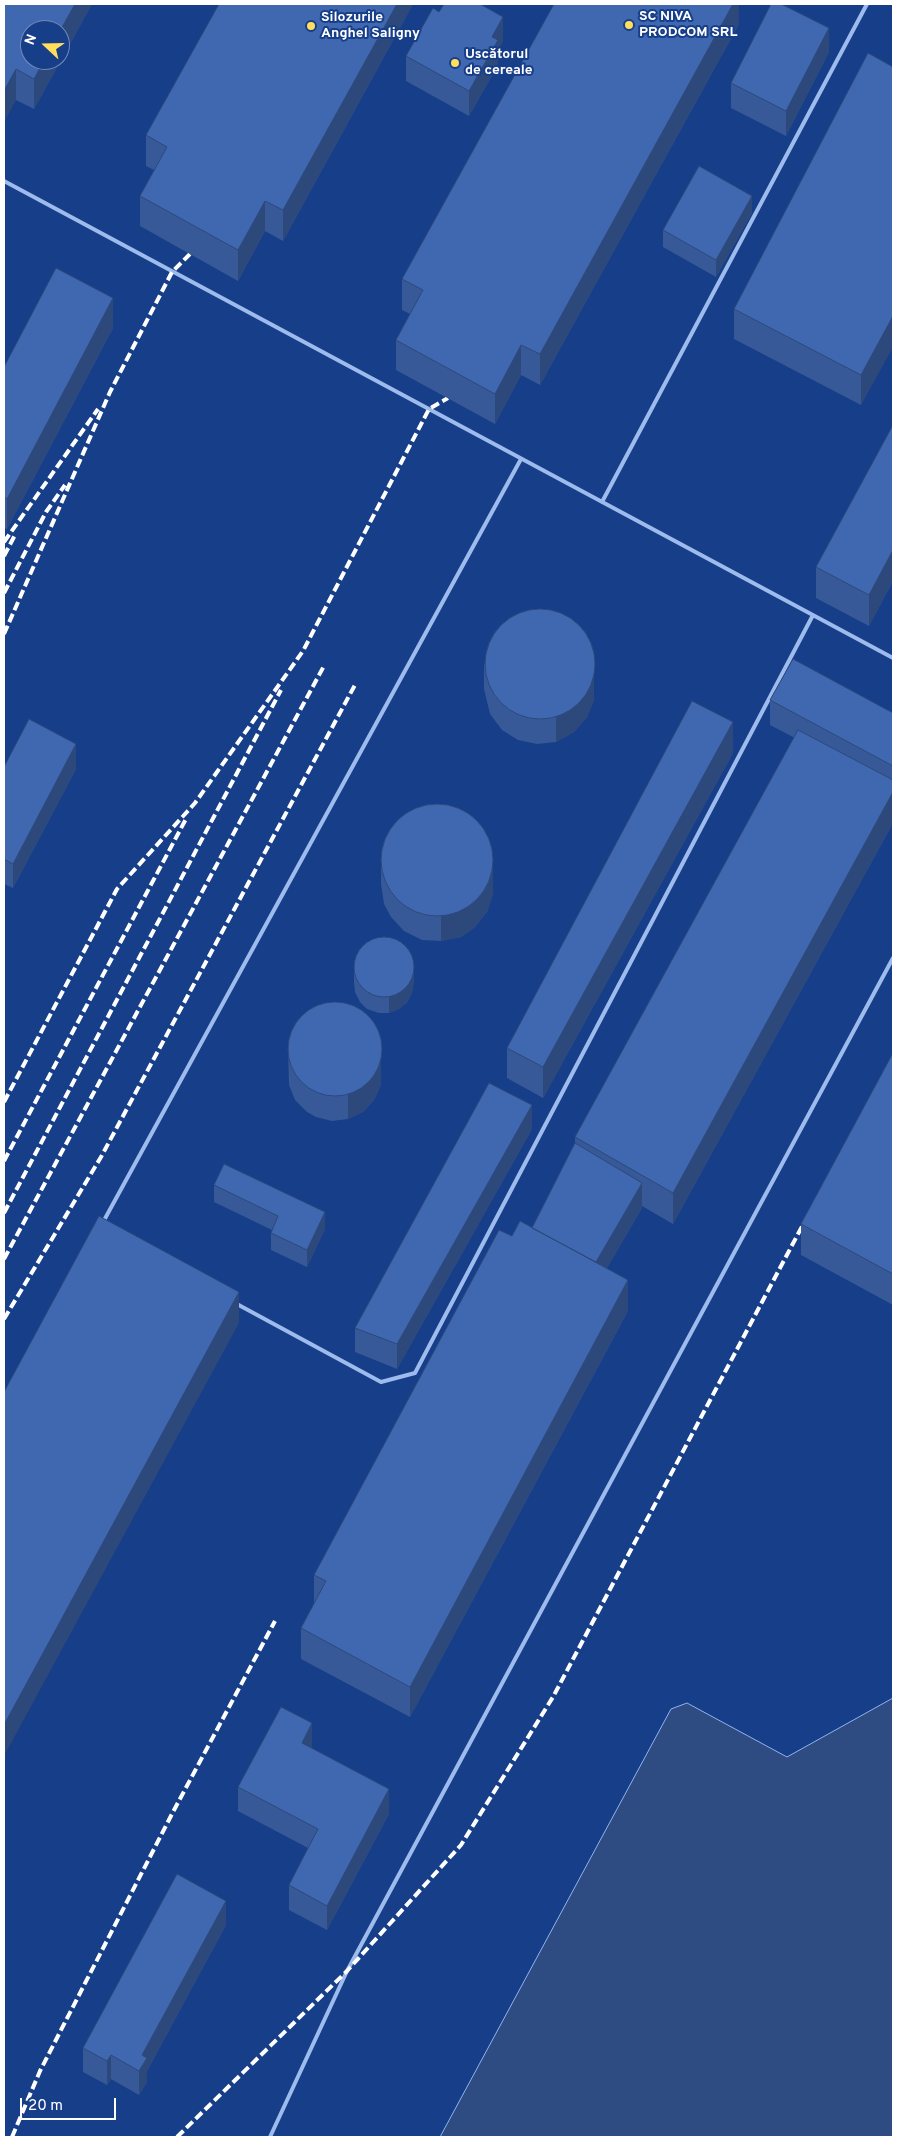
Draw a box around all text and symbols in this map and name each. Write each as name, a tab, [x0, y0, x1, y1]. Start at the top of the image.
place label: SC NIVA PRODCOM SRL	[639, 9, 737, 41]
place label: Silozurile Anghel Saligny	[321, 10, 420, 42]
marker: SC NIVA PRODCOM SRL	[623, 19, 635, 31]
north arrow	[20, 20, 70, 70]
marker: Silozurile Anghel Saligny	[305, 20, 317, 32]
text: N	[22, 32, 41, 48]
place label: Uscătorul de cereale	[465, 47, 533, 80]
marker: Uscătorul de cereale	[449, 57, 461, 69]
scale bar	[22, 2088, 119, 2120]
text: 20 m	[28, 2097, 63, 2116]

